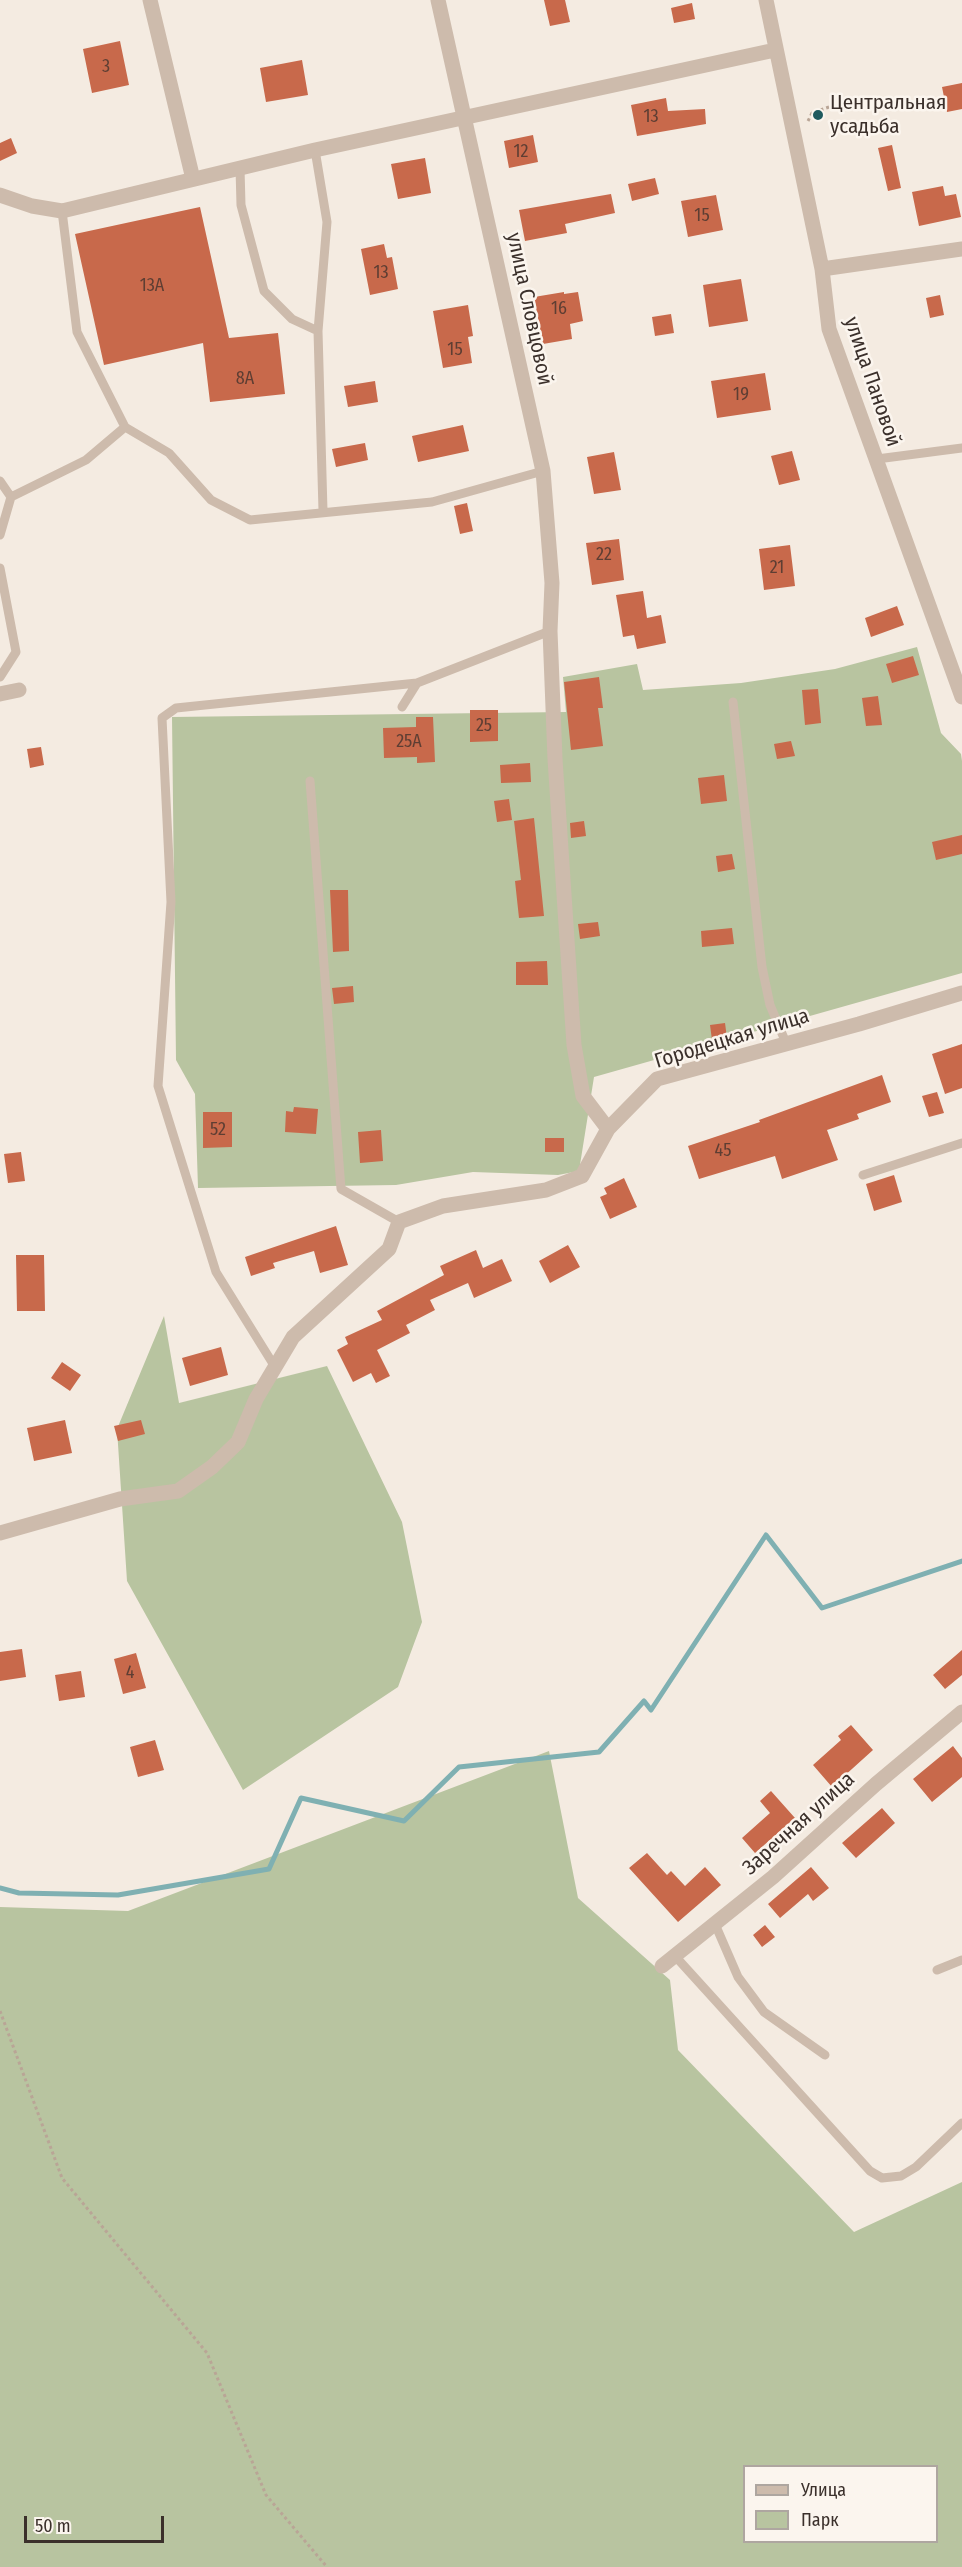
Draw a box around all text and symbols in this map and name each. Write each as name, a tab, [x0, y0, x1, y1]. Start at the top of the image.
house number: 3	[102, 56, 110, 78]
place label: Центральная усадьба	[830, 90, 946, 140]
house number: 13	[643, 106, 659, 128]
marker: Центральная усадьба	[811, 108, 825, 122]
house number: 12	[514, 141, 528, 163]
house number: 15	[694, 205, 710, 227]
street label: улица Словцовой	[501, 230, 557, 388]
house number: 13	[373, 262, 389, 284]
house number: 13А	[140, 275, 164, 297]
house number: 16	[551, 298, 567, 320]
street label: улица Пановой	[838, 314, 906, 450]
house number: 15	[447, 339, 463, 361]
house number: 8А	[236, 368, 254, 390]
house number: 19	[733, 384, 749, 406]
house number: 22	[596, 544, 612, 566]
house number: 21	[770, 557, 784, 579]
house number: 25	[476, 715, 492, 737]
house number: 25А	[396, 731, 422, 753]
street label: Городецкая улица	[652, 1003, 812, 1075]
house number: 52	[210, 1119, 226, 1141]
house number: 45	[715, 1140, 731, 1162]
house number: 4	[126, 1662, 134, 1684]
street label: Заречная улица	[738, 1767, 860, 1881]
legend	[743, 2465, 938, 2543]
text: Улица	[801, 2479, 846, 2501]
scale bar	[27, 2504, 166, 2542]
text: Парк	[801, 2509, 839, 2531]
text: 50 m	[35, 2515, 71, 2537]

